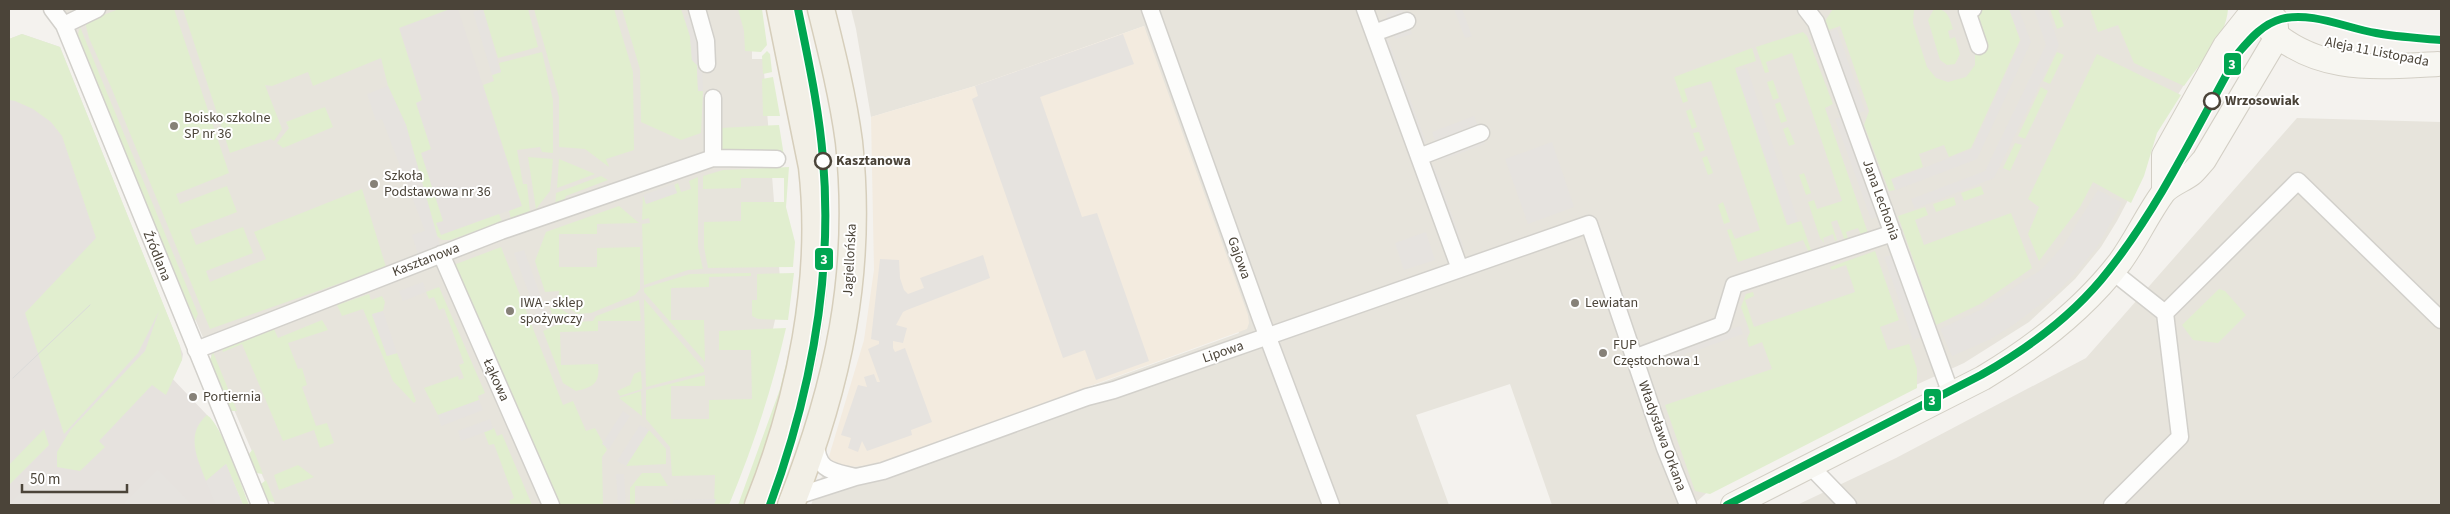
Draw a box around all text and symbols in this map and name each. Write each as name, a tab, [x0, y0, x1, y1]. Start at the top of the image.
street label: Aleja 11 Listopada	[2323, 32, 2431, 72]
line badge: 3	[2223, 52, 2242, 76]
text: 3	[2228, 55, 2236, 75]
place label: Wrzosowiak	[2225, 91, 2300, 111]
marker: Wrzosowiak	[2203, 92, 2221, 110]
place label: Boisko szkolne SP nr 36	[184, 108, 271, 144]
marker: Boisko szkolne SP nr 36	[168, 120, 180, 132]
place label: Kasztanowa	[836, 151, 911, 171]
marker: Kasztanowa	[814, 152, 832, 170]
street label: Jana Lechonia	[1857, 157, 1905, 243]
place label: Szkoła Podstawowa nr 36	[384, 166, 491, 202]
marker: Szkoła Podstawowa nr 36	[368, 178, 380, 190]
street label: Jagiellońska	[838, 223, 862, 297]
street label: Źródlana	[138, 228, 176, 284]
street label: Gajowa	[1222, 234, 1256, 282]
street label: Kasztanowa	[389, 238, 463, 282]
line badge: 3	[814, 247, 834, 271]
text: 3	[820, 250, 828, 270]
place label: IWA - sklep spożywczy	[520, 293, 584, 329]
place label: Lewiatan	[1585, 293, 1638, 313]
marker: Lewiatan	[1569, 297, 1581, 309]
marker: IWA - sklep spożywczy	[504, 305, 516, 317]
place label: FUP Częstochowa 1	[1613, 335, 1700, 371]
street label: Lipowa	[1200, 336, 1246, 368]
marker: FUP Częstochowa 1	[1597, 347, 1609, 359]
street label: Łąkowa	[477, 354, 514, 405]
street label: Władysława Orkana	[1633, 378, 1691, 494]
place label: Portiernia	[203, 387, 261, 407]
line badge: 3	[1923, 388, 1942, 412]
marker: Portiernia	[187, 391, 199, 403]
text: 3	[1928, 391, 1936, 411]
scale bar	[22, 462, 128, 494]
text: 50 m	[30, 469, 60, 490]

